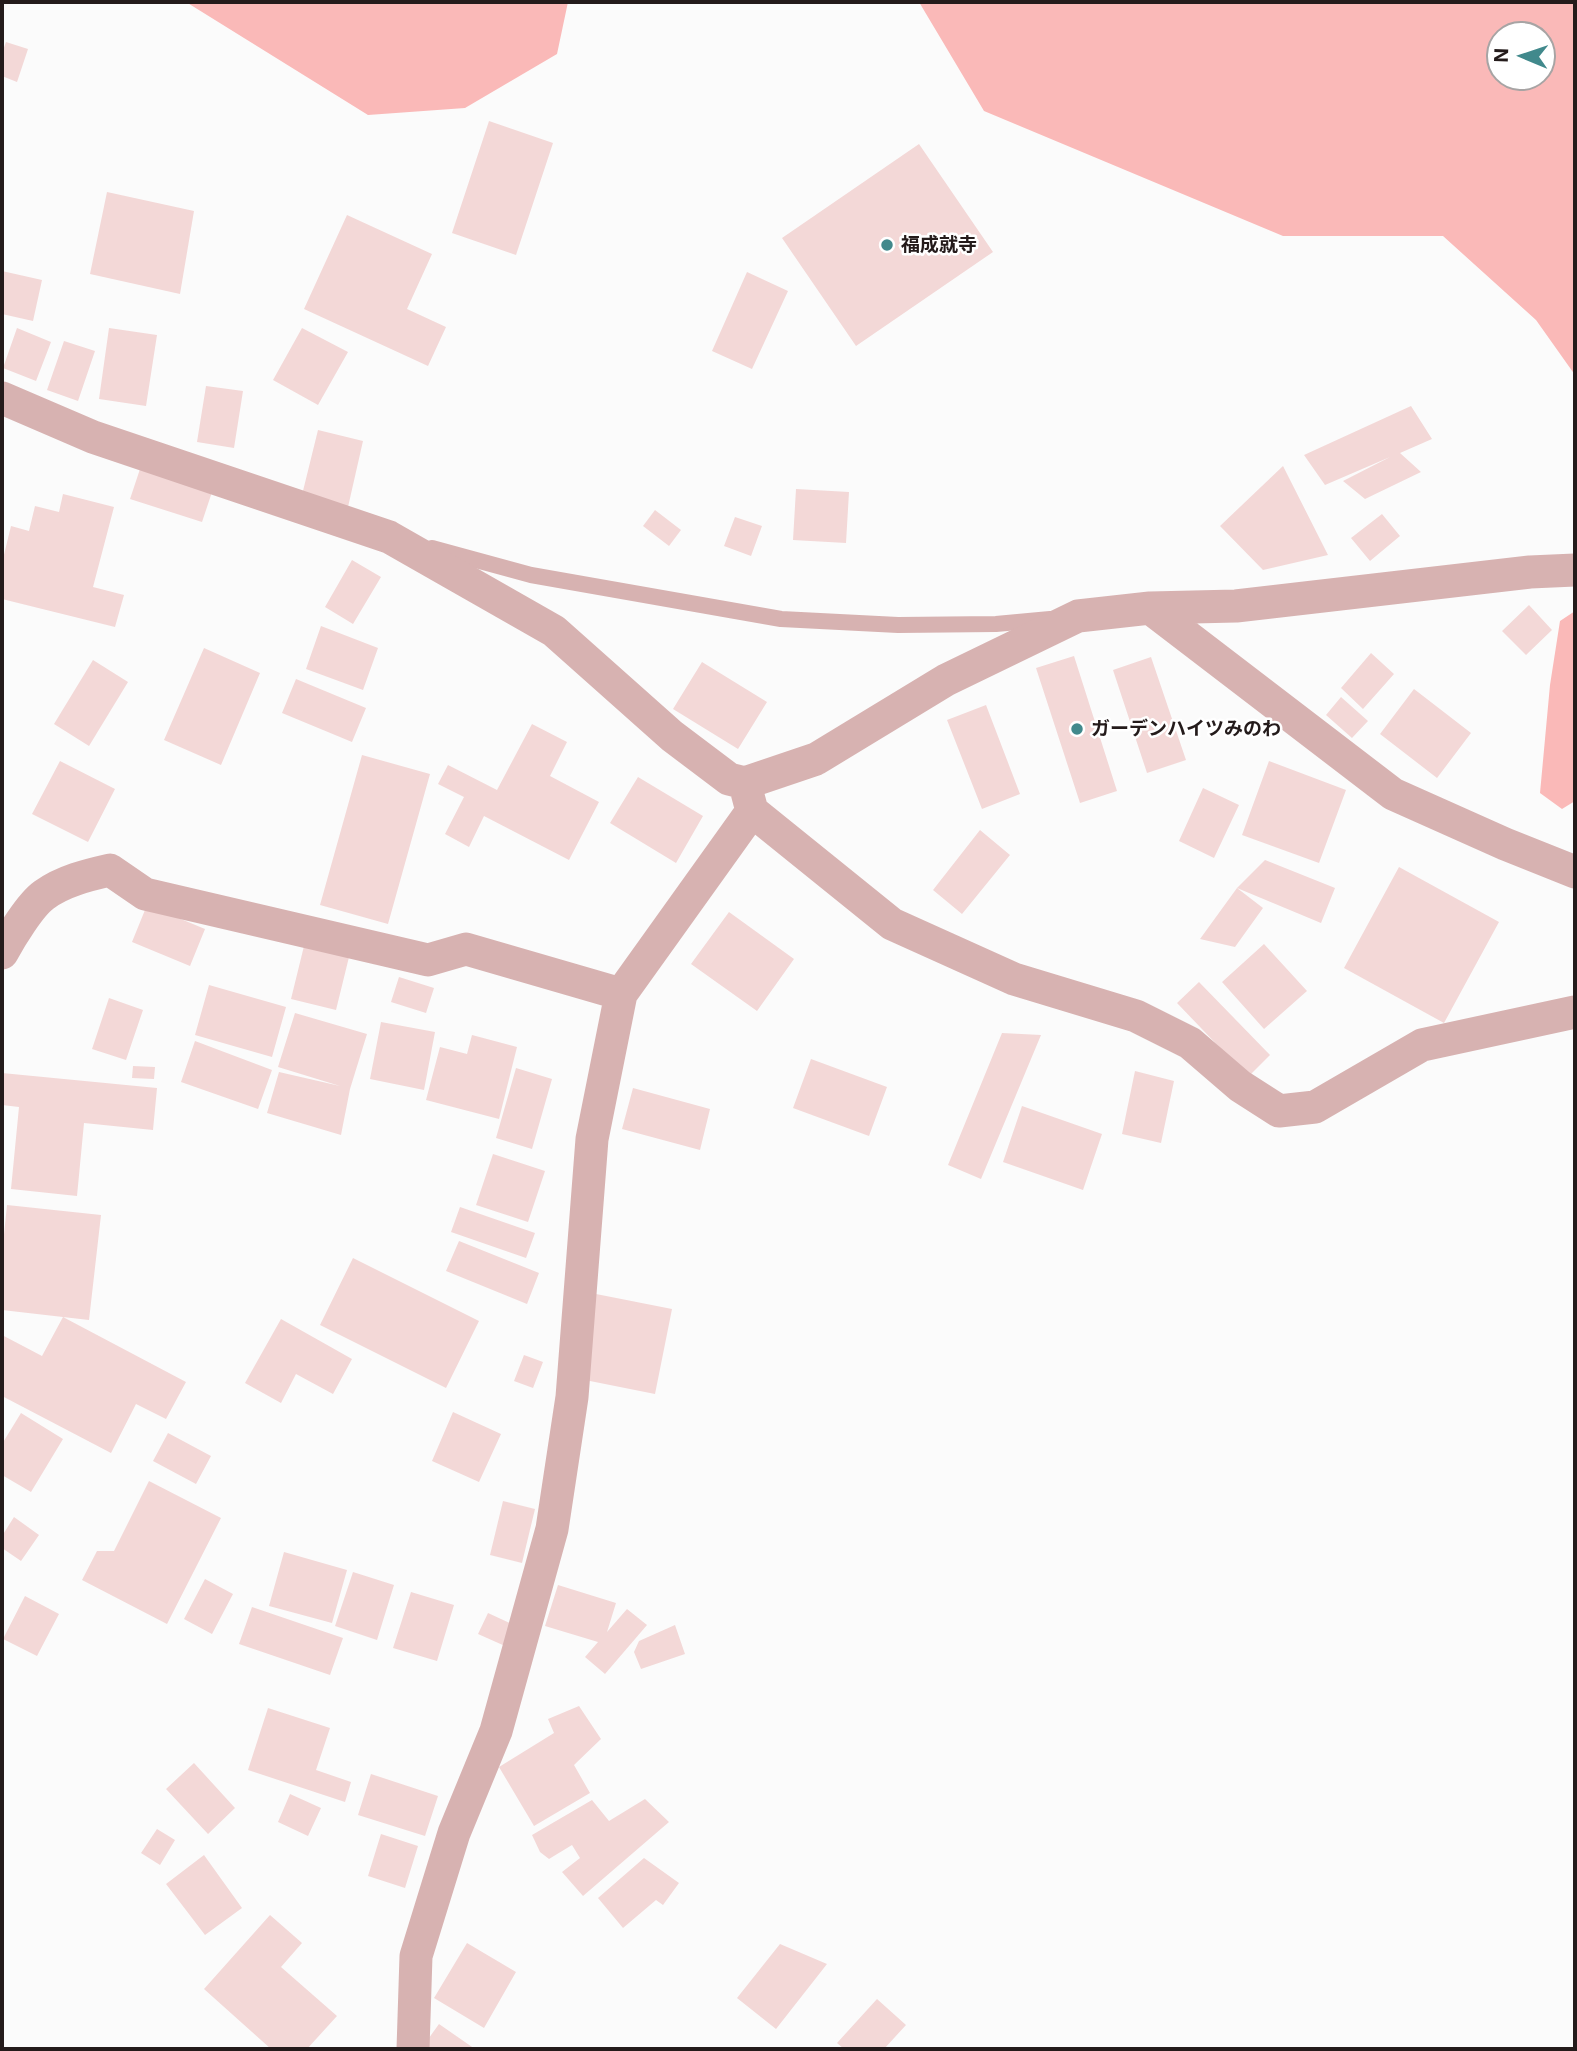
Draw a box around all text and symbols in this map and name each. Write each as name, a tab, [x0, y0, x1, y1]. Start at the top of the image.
north arrow	[1486, 21, 1556, 91]
text: N	[1490, 48, 1513, 63]
place label: 福成就寺	[901, 234, 977, 256]
marker: 福成就寺	[879, 237, 895, 253]
place label: ガーデンハイツみのわ	[1091, 718, 1281, 740]
marker: ガーデンハイツみのわ	[1069, 721, 1085, 737]

